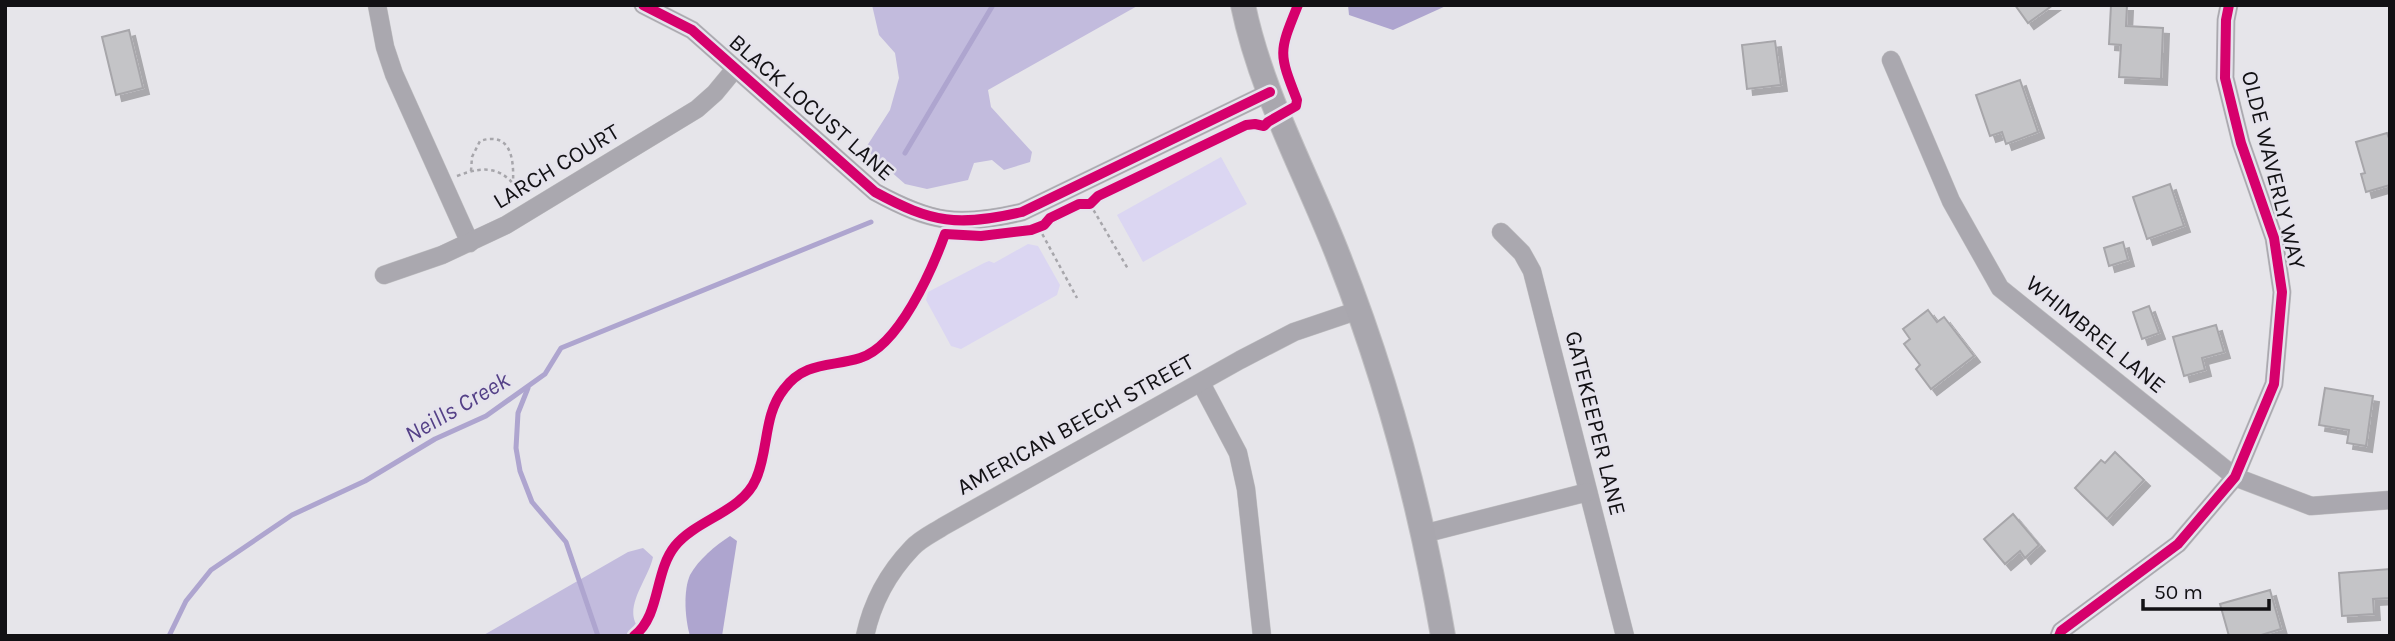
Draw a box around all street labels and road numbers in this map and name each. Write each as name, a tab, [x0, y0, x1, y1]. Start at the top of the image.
street label: BLACK LOCUST LANE	[724, 28, 900, 186]
street label: OLDE WAVERLY WAY	[2236, 68, 2311, 273]
street label: LARCH COURT	[488, 118, 625, 215]
street label: WHIMBREL LANE	[2020, 270, 2171, 399]
street label: GATEKEEPER LANE	[1560, 328, 1631, 518]
street label: AMERICAN BEECH STREET	[952, 348, 1199, 501]

